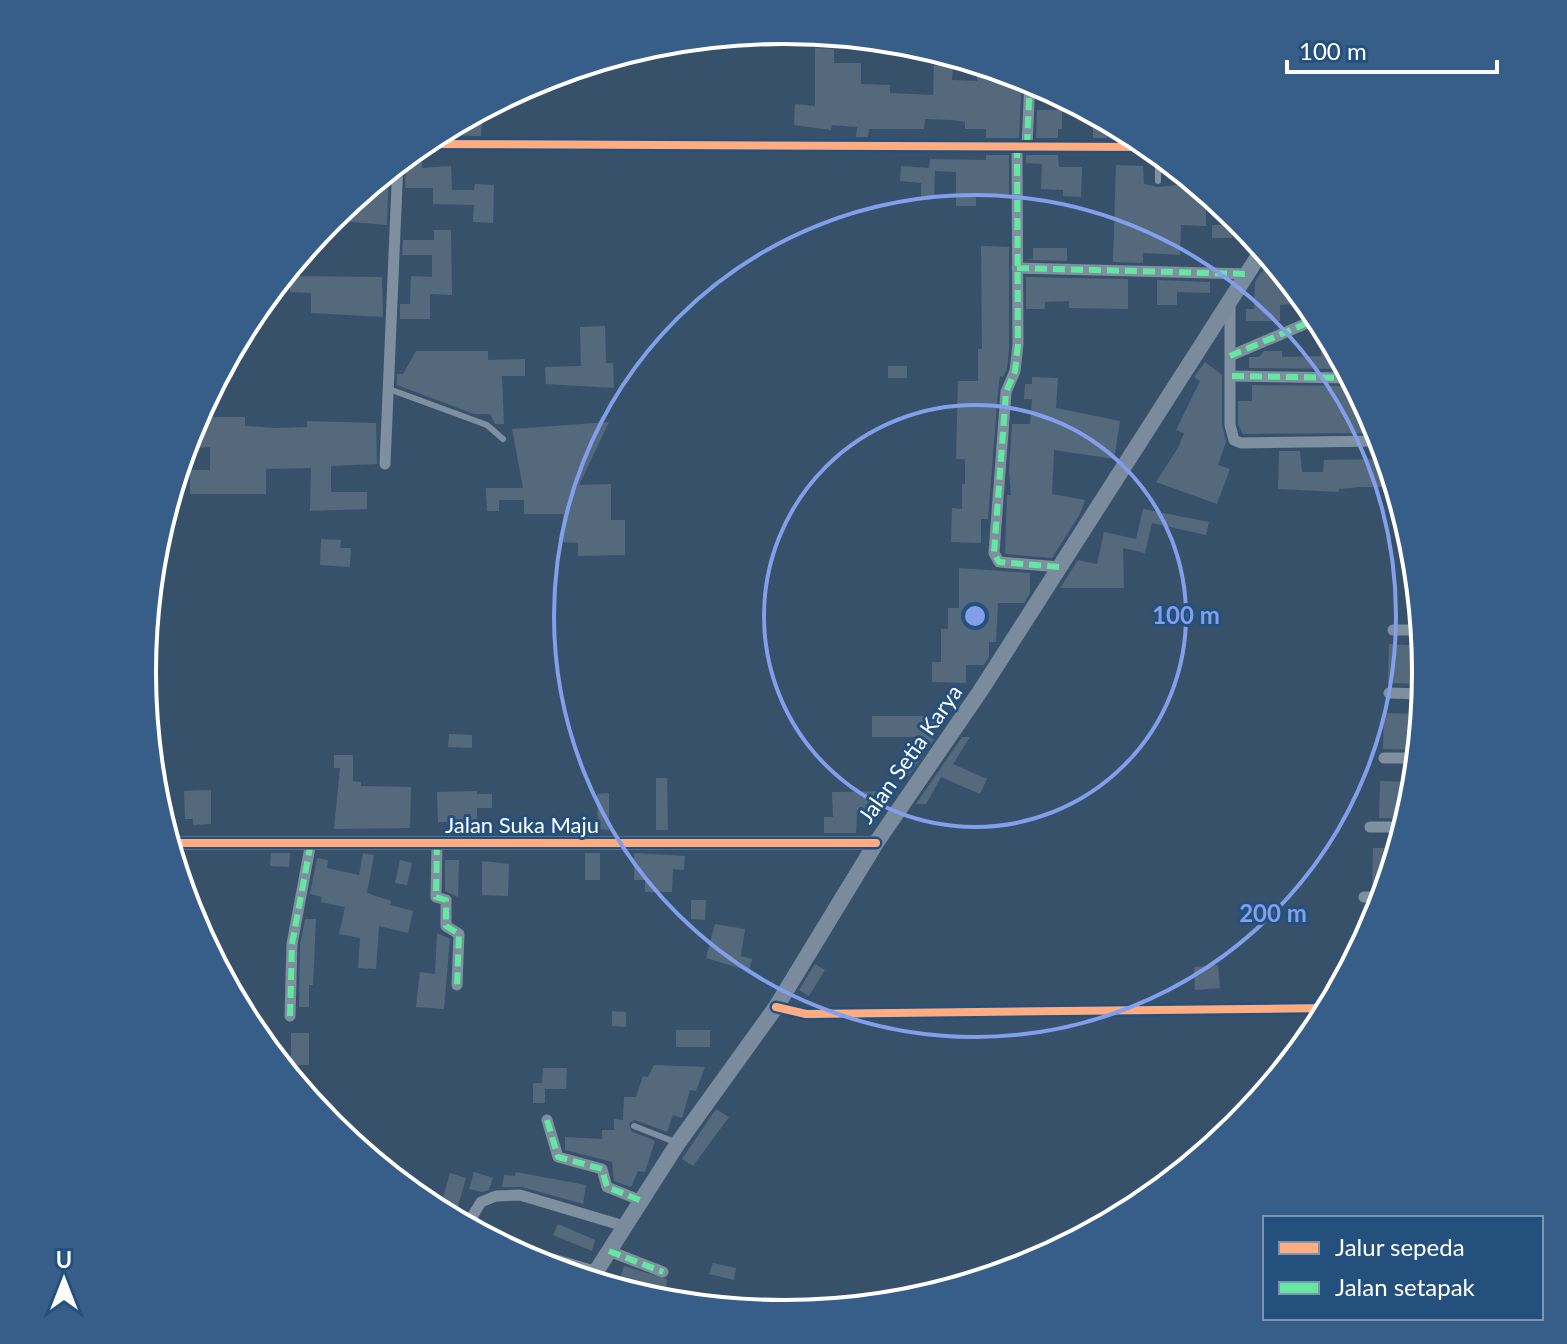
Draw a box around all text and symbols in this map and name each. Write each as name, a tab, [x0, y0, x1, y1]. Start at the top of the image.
scale bar	[1287, 24, 1497, 74]
text: 100 m	[1299, 36, 1367, 65]
text: 100 m	[1152, 600, 1220, 629]
centre of rings	[961, 602, 989, 630]
street label: Jalan Setia Karya	[852, 679, 967, 828]
street label: Jalan Suka Maju	[445, 811, 599, 838]
text: 200 m	[1239, 898, 1307, 927]
legend	[1263, 1216, 1543, 1320]
text: Jalur sepeda	[1335, 1232, 1465, 1261]
north arrow	[24, 1240, 104, 1320]
text: U	[56, 1246, 72, 1273]
text: Jalan setapak	[1335, 1272, 1476, 1301]

